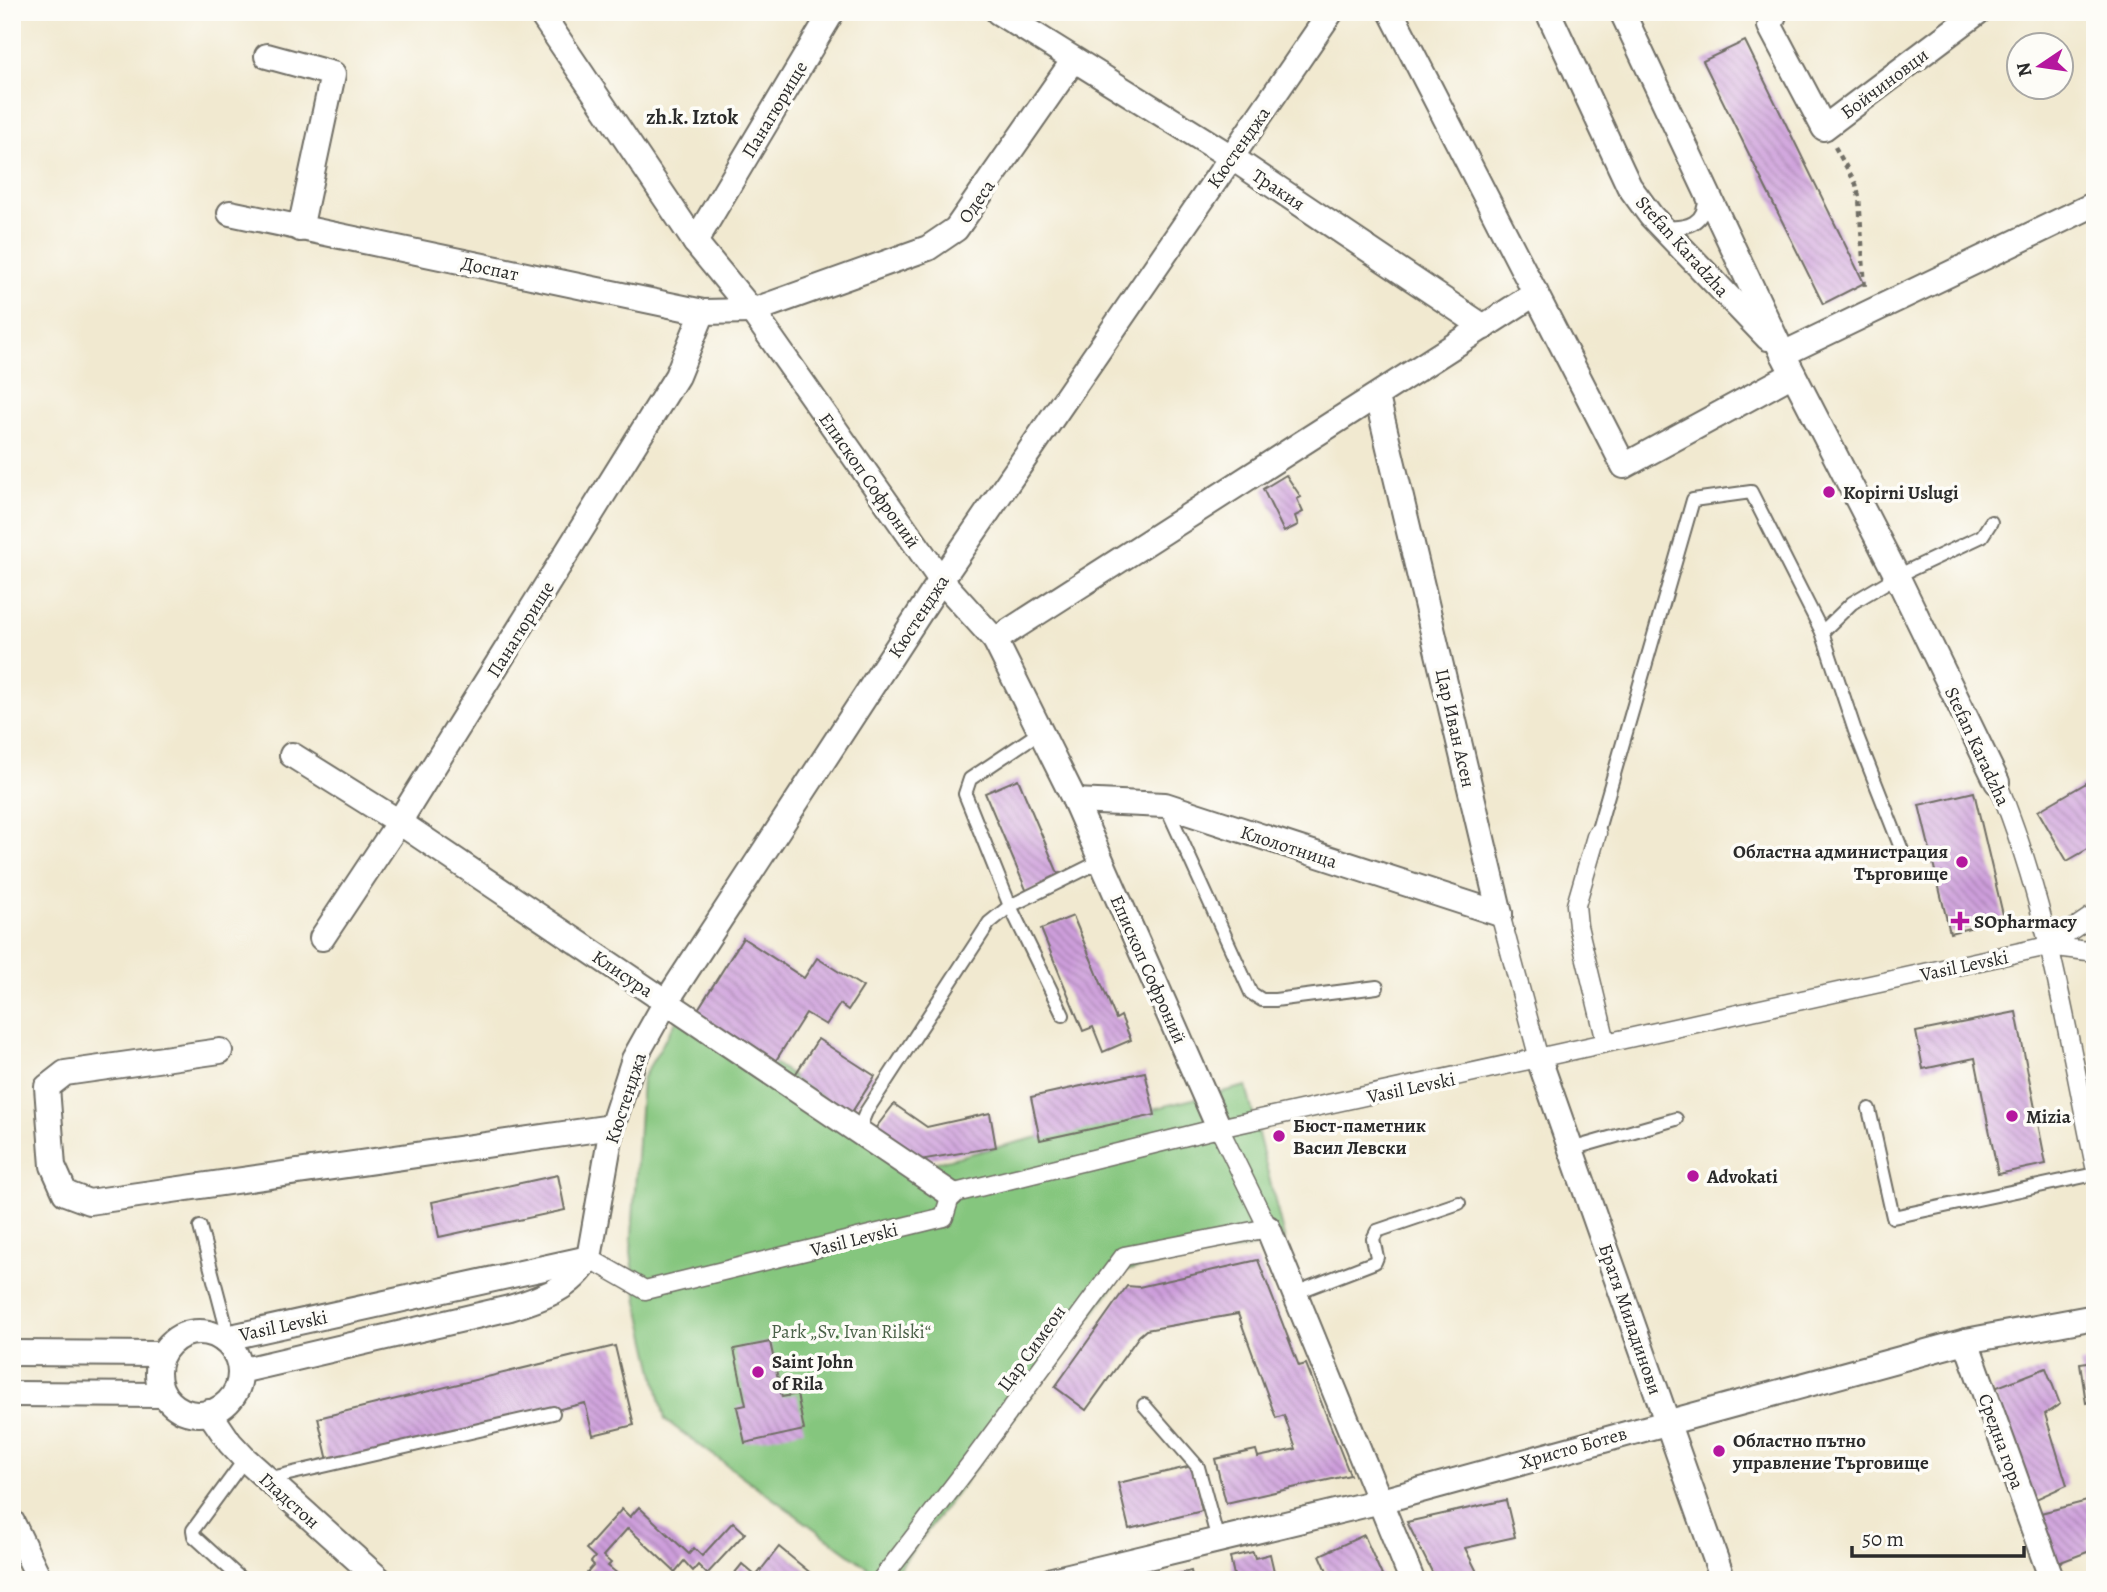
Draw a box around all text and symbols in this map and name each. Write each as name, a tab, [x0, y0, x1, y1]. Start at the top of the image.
north arrow	[2006, 32, 2076, 102]
street label: Бойчиновци	[1835, 42, 1934, 125]
street label: Панагюрище	[736, 56, 814, 163]
text: N	[2010, 60, 2039, 79]
street label: Кюстенджа	[1201, 101, 1277, 194]
district label: zh.k. Iztok	[646, 103, 738, 131]
street label: Тракия	[1247, 163, 1310, 217]
street label: Одеса	[952, 174, 1001, 229]
street label: Stefan Karadzha	[1630, 190, 1735, 303]
street label: Доспат	[459, 250, 521, 288]
street label: Епископ Софроний	[813, 408, 926, 554]
place label: Kopirni Uslugi	[1843, 480, 1959, 506]
marker: Kopirni Uslugi	[1821, 484, 1837, 500]
street label: Кюстенджа	[882, 570, 956, 663]
street label: Панагюрище	[481, 576, 561, 683]
street label: Цар Иван Асен	[1429, 666, 1481, 790]
street label: Stefan Karadzha	[1938, 683, 2016, 810]
street label: Клолотница	[1237, 819, 1341, 875]
place label: Областна администрация Търговище	[1733, 839, 1948, 887]
marker: Областна администрация Търговище	[1954, 854, 1970, 870]
street label: Епископ Софроний	[1104, 891, 1193, 1048]
place label: SOpharmacy	[1974, 909, 2078, 935]
marker: SOpharmacy	[1952, 913, 1968, 929]
street label: Клисура	[587, 944, 658, 1004]
street label: Vasil Levski	[1917, 944, 2011, 988]
street label: Кюстенджа	[599, 1049, 653, 1147]
street label: Vasil Levski	[1364, 1066, 1458, 1110]
place label: Mizia	[2026, 1104, 2072, 1130]
marker: Mizia	[2004, 1108, 2020, 1124]
place label: Бюст-паметник Васил Левски	[1293, 1113, 1426, 1161]
marker: Бюст-паметник Васил Левски	[1271, 1128, 1287, 1144]
place label: Advokati	[1706, 1164, 1778, 1190]
marker: Advokati	[1685, 1168, 1701, 1184]
street label: Vasil Levski	[807, 1217, 901, 1264]
street label: Братя Миладинови	[1592, 1240, 1668, 1398]
street label: Цар Симеон	[992, 1300, 1072, 1397]
street label: Vasil Levski	[236, 1304, 330, 1348]
park label: Park „Sv. Ivan Rilski“	[771, 1319, 931, 1345]
place label: Saint John of Rila	[772, 1349, 854, 1397]
marker: Saint John of Rila	[750, 1364, 766, 1380]
street label: Средна гора	[1972, 1390, 2030, 1493]
street label: Христо Ботев	[1517, 1420, 1630, 1476]
place label: Областно пътно управление Търговище	[1732, 1428, 1929, 1476]
marker: Областно пътно управление Търговище	[1711, 1443, 1727, 1459]
street label: Гладстон	[253, 1467, 325, 1535]
scale bar	[1852, 1515, 2023, 1559]
text: 50 m	[1862, 1525, 1904, 1553]

